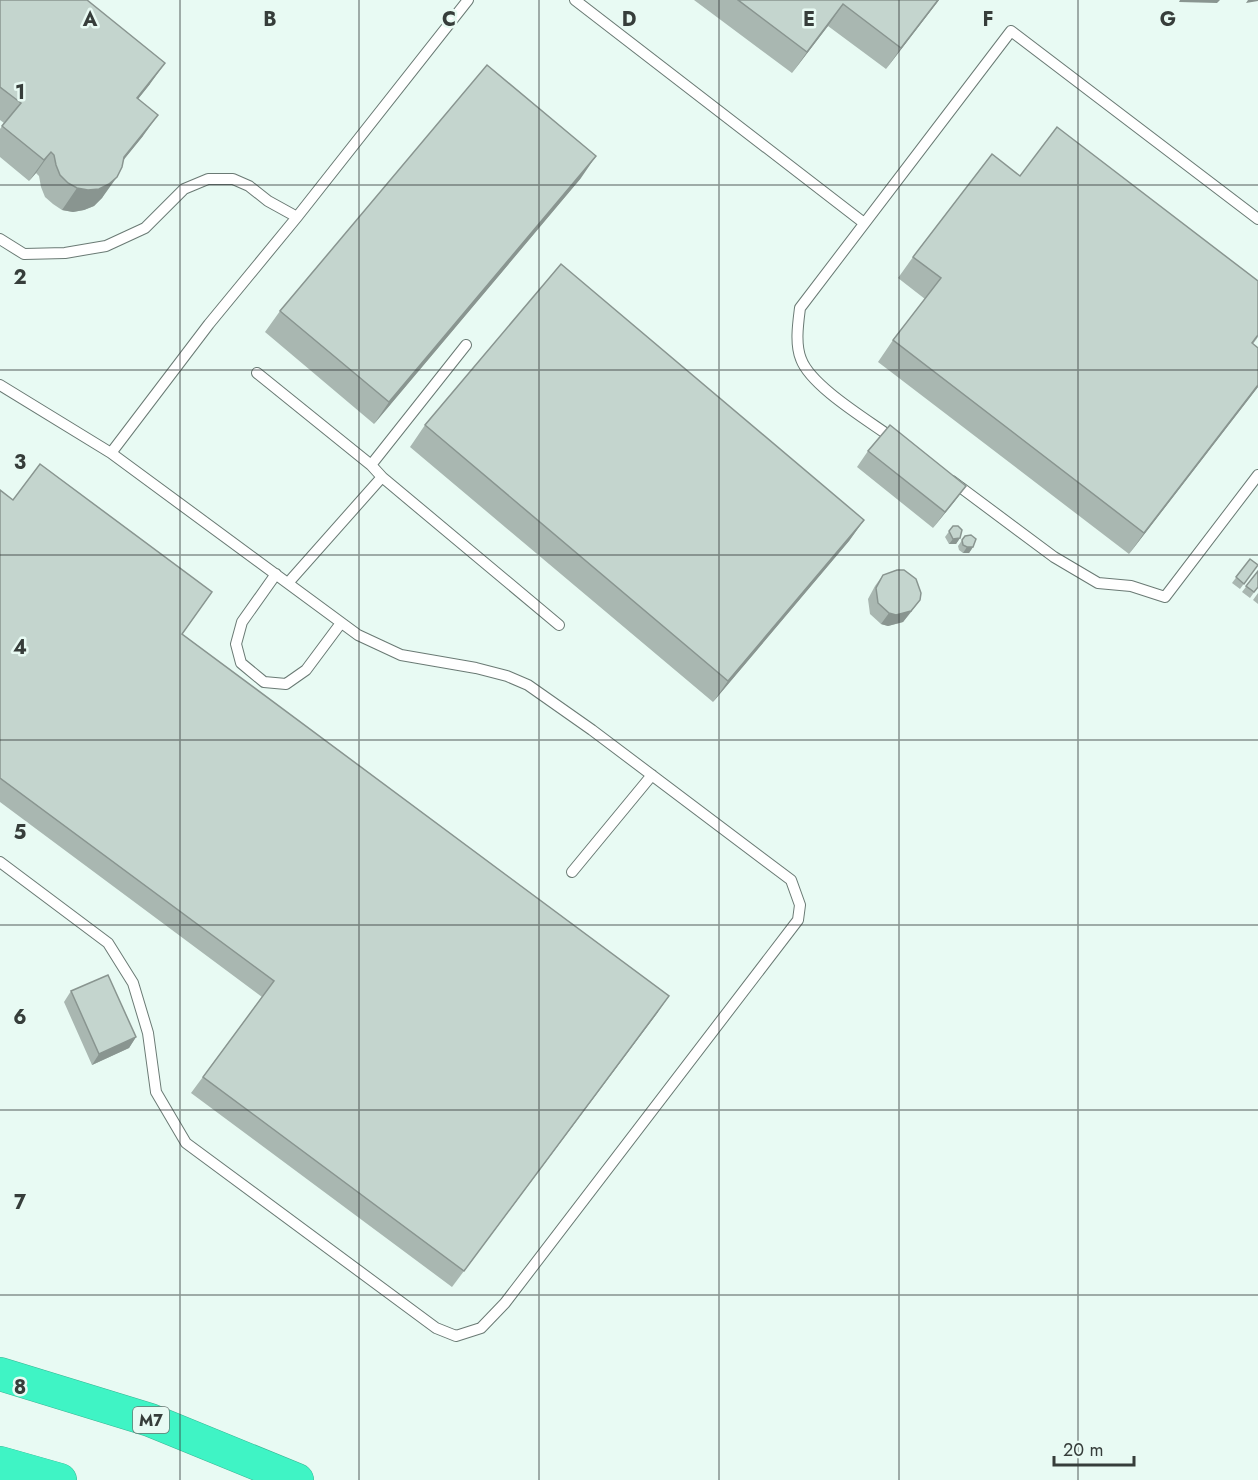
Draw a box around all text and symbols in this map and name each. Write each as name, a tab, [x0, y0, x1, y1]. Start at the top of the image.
text: A	[82, 5, 98, 34]
text: B	[263, 5, 277, 34]
text: C	[442, 5, 456, 34]
text: D	[622, 5, 636, 34]
text: E	[803, 5, 815, 34]
text: F	[982, 5, 994, 34]
text: G	[1160, 5, 1176, 34]
text: 1	[15, 78, 25, 107]
text: 2	[13, 263, 27, 292]
text: 3	[14, 448, 26, 477]
text: 4	[13, 633, 27, 662]
text: 5	[14, 818, 27, 847]
text: 6	[13, 1003, 27, 1032]
text: 7	[14, 1188, 27, 1217]
text: 8	[14, 1373, 26, 1402]
road number: M7	[133, 1407, 169, 1433]
scale bar	[1054, 1429, 1134, 1467]
text: 20 m	[1063, 1437, 1103, 1463]

